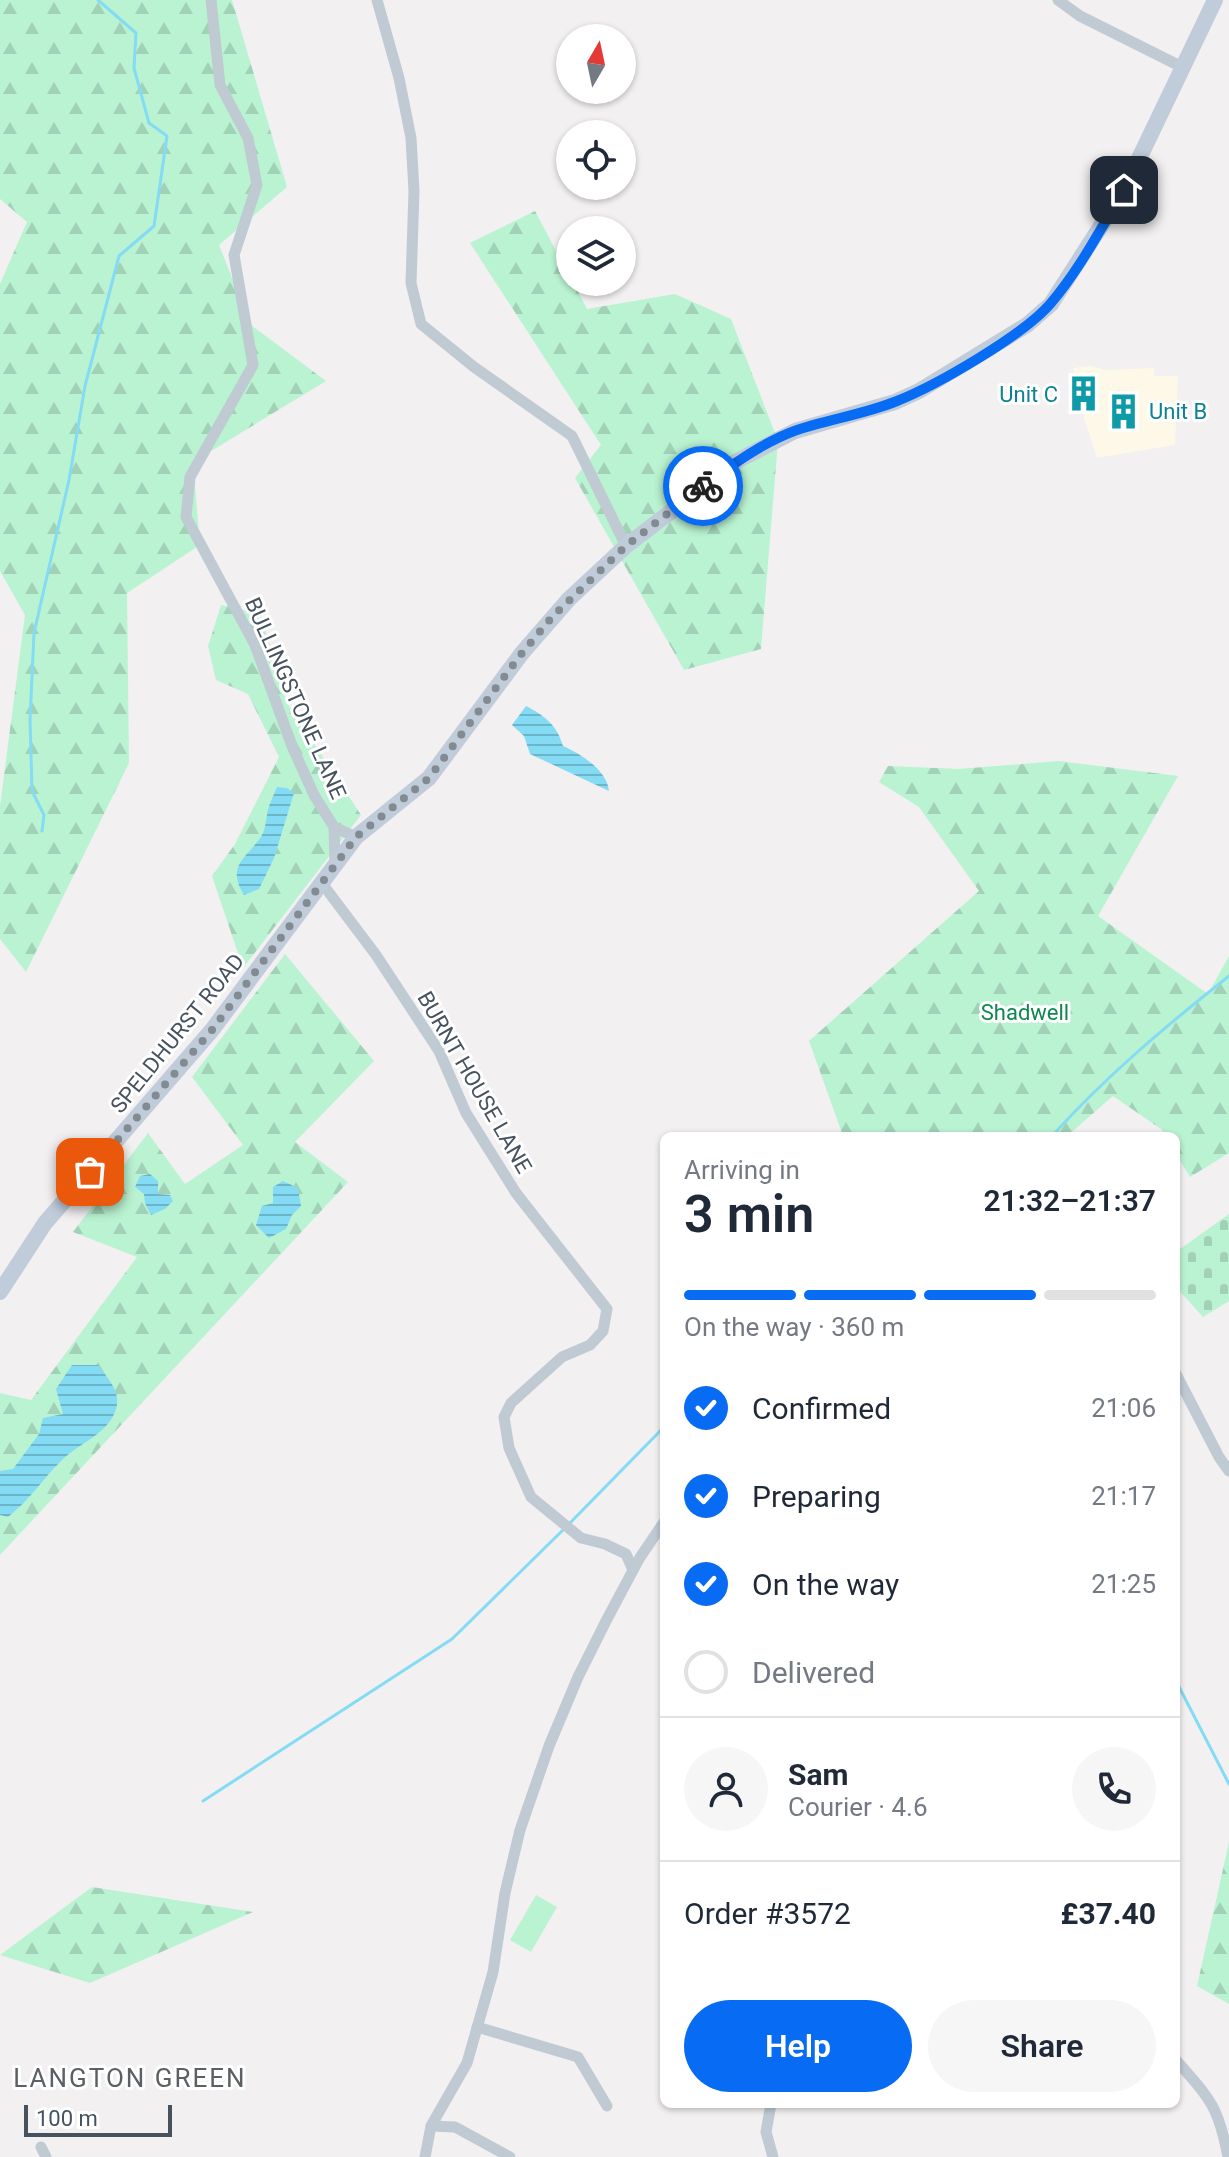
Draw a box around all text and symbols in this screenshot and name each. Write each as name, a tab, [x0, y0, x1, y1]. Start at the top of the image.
north arrow	[556, 24, 636, 104]
map controls	[556, 24, 636, 296]
button: locate	[556, 120, 636, 200]
pin	[1090, 156, 1158, 224]
icon: home	[1102, 168, 1146, 212]
button: layers	[556, 216, 636, 296]
building icon: Unit C	[1065, 375, 1103, 413]
place label: Unit C	[999, 382, 1058, 407]
building icon: Unit B	[1104, 392, 1142, 430]
place label: Unit B	[1149, 399, 1207, 424]
courier	[663, 446, 743, 526]
icon: bike	[681, 464, 725, 508]
street label: BULLINGSTONE LANE	[240, 594, 351, 803]
street label: SPELDHURST ROAD	[105, 949, 249, 1118]
street label: BURNT HOUSE LANE	[412, 987, 537, 1178]
park label: Shadwell	[981, 1000, 1069, 1025]
pin	[56, 1138, 124, 1206]
icon: bag	[68, 1150, 112, 1194]
text: Arriving in	[684, 1155, 800, 1185]
text: 21:32–21:37	[983, 1183, 1156, 1218]
text: 3 min	[684, 1184, 814, 1245]
text: On the way · 360 m	[684, 1312, 904, 1342]
icon: check	[684, 1386, 728, 1430]
text: Confirmed	[752, 1391, 891, 1426]
text: 21:06	[1091, 1393, 1156, 1423]
icon: check	[684, 1474, 728, 1518]
text: Preparing	[752, 1479, 881, 1514]
text: 21:17	[1091, 1481, 1156, 1511]
icon: check	[684, 1562, 728, 1606]
text: On the way	[752, 1567, 899, 1602]
text: 21:25	[1091, 1569, 1156, 1599]
text: Delivered	[752, 1655, 875, 1690]
button: person	[684, 1747, 768, 1831]
button: phone	[1072, 1747, 1156, 1831]
text: Sam	[788, 1757, 849, 1792]
text: Courier · 4.6	[788, 1792, 928, 1822]
text: Order #3572	[684, 1896, 851, 1931]
text: £37.40	[1061, 1896, 1156, 1931]
button: Help	[684, 2000, 912, 2092]
button: Share	[928, 2000, 1156, 2092]
district label: LANGTON GREEN	[13, 2063, 247, 2093]
scale bar	[24, 2101, 172, 2137]
text: 100 m	[36, 2106, 98, 2131]

